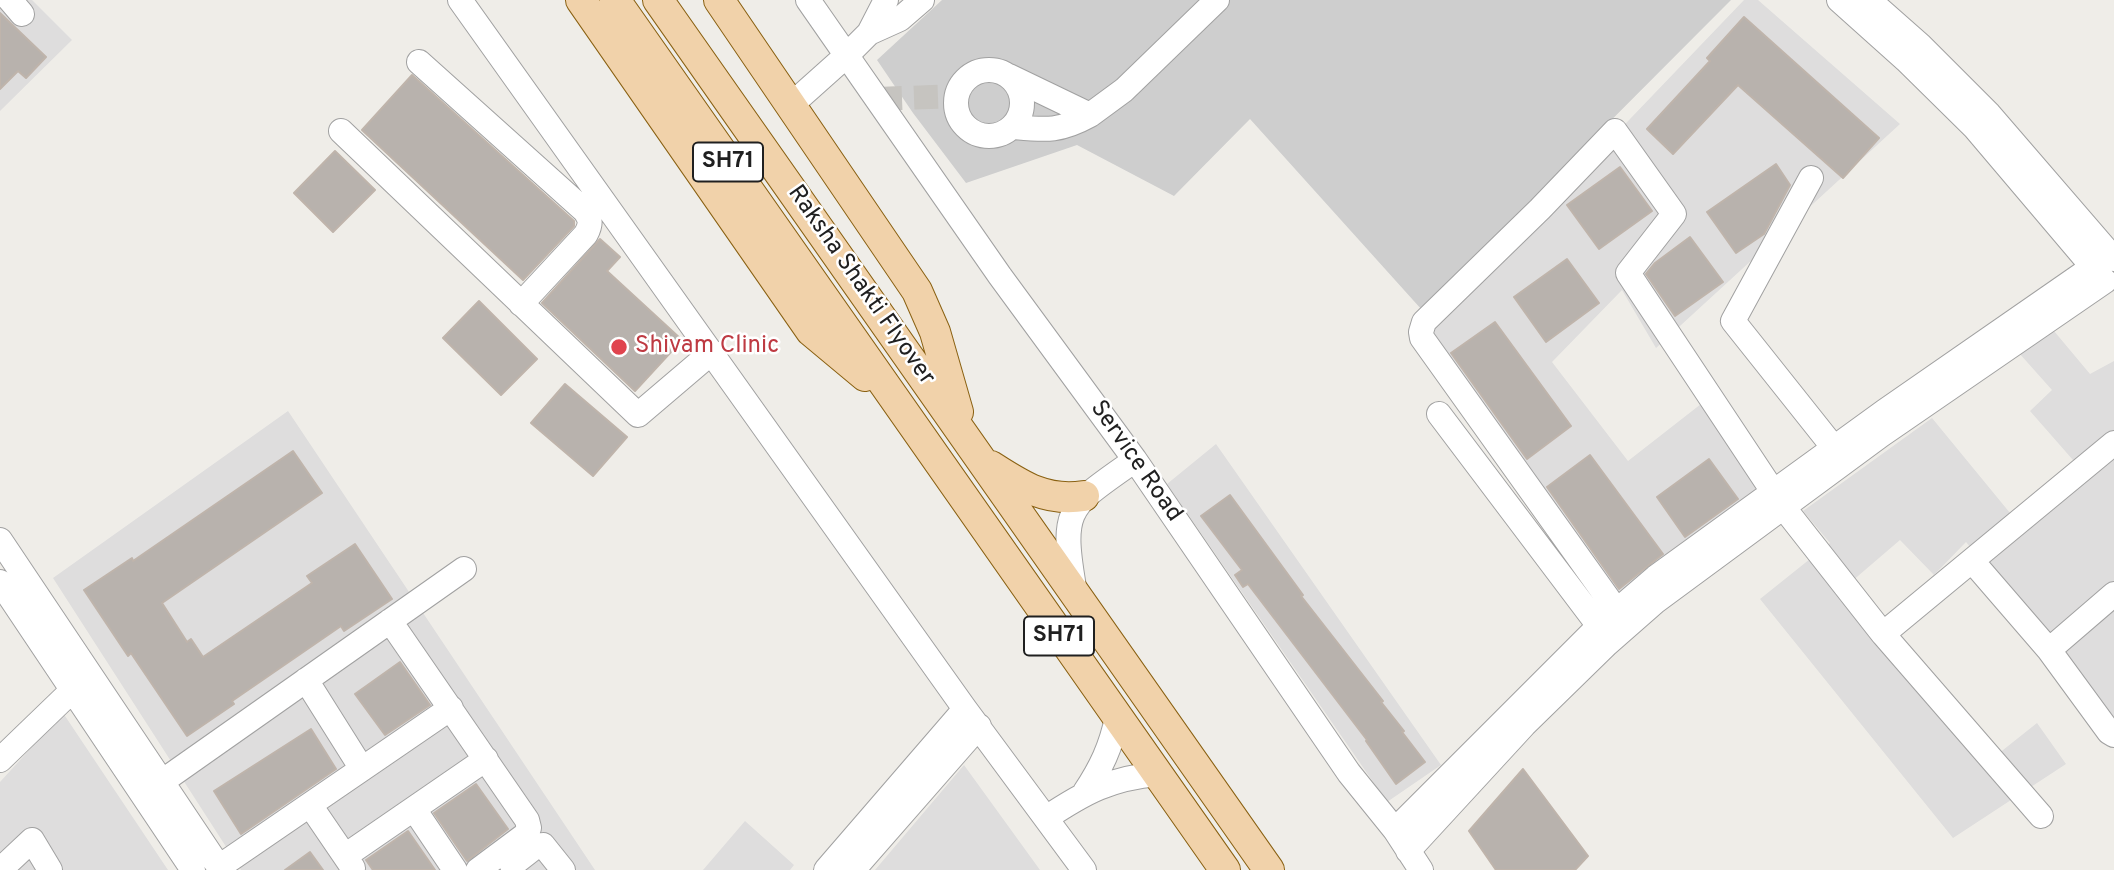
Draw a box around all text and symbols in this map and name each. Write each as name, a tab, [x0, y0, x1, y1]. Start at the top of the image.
road number: SH71	[693, 142, 763, 182]
street label: Raksha Shakti Flyover	[780, 180, 940, 392]
place label: Shivam Clinic	[635, 333, 779, 361]
marker: Shivam Clinic	[609, 337, 629, 357]
street label: Service Road	[1083, 396, 1187, 528]
road number: SH71	[1024, 616, 1094, 656]

